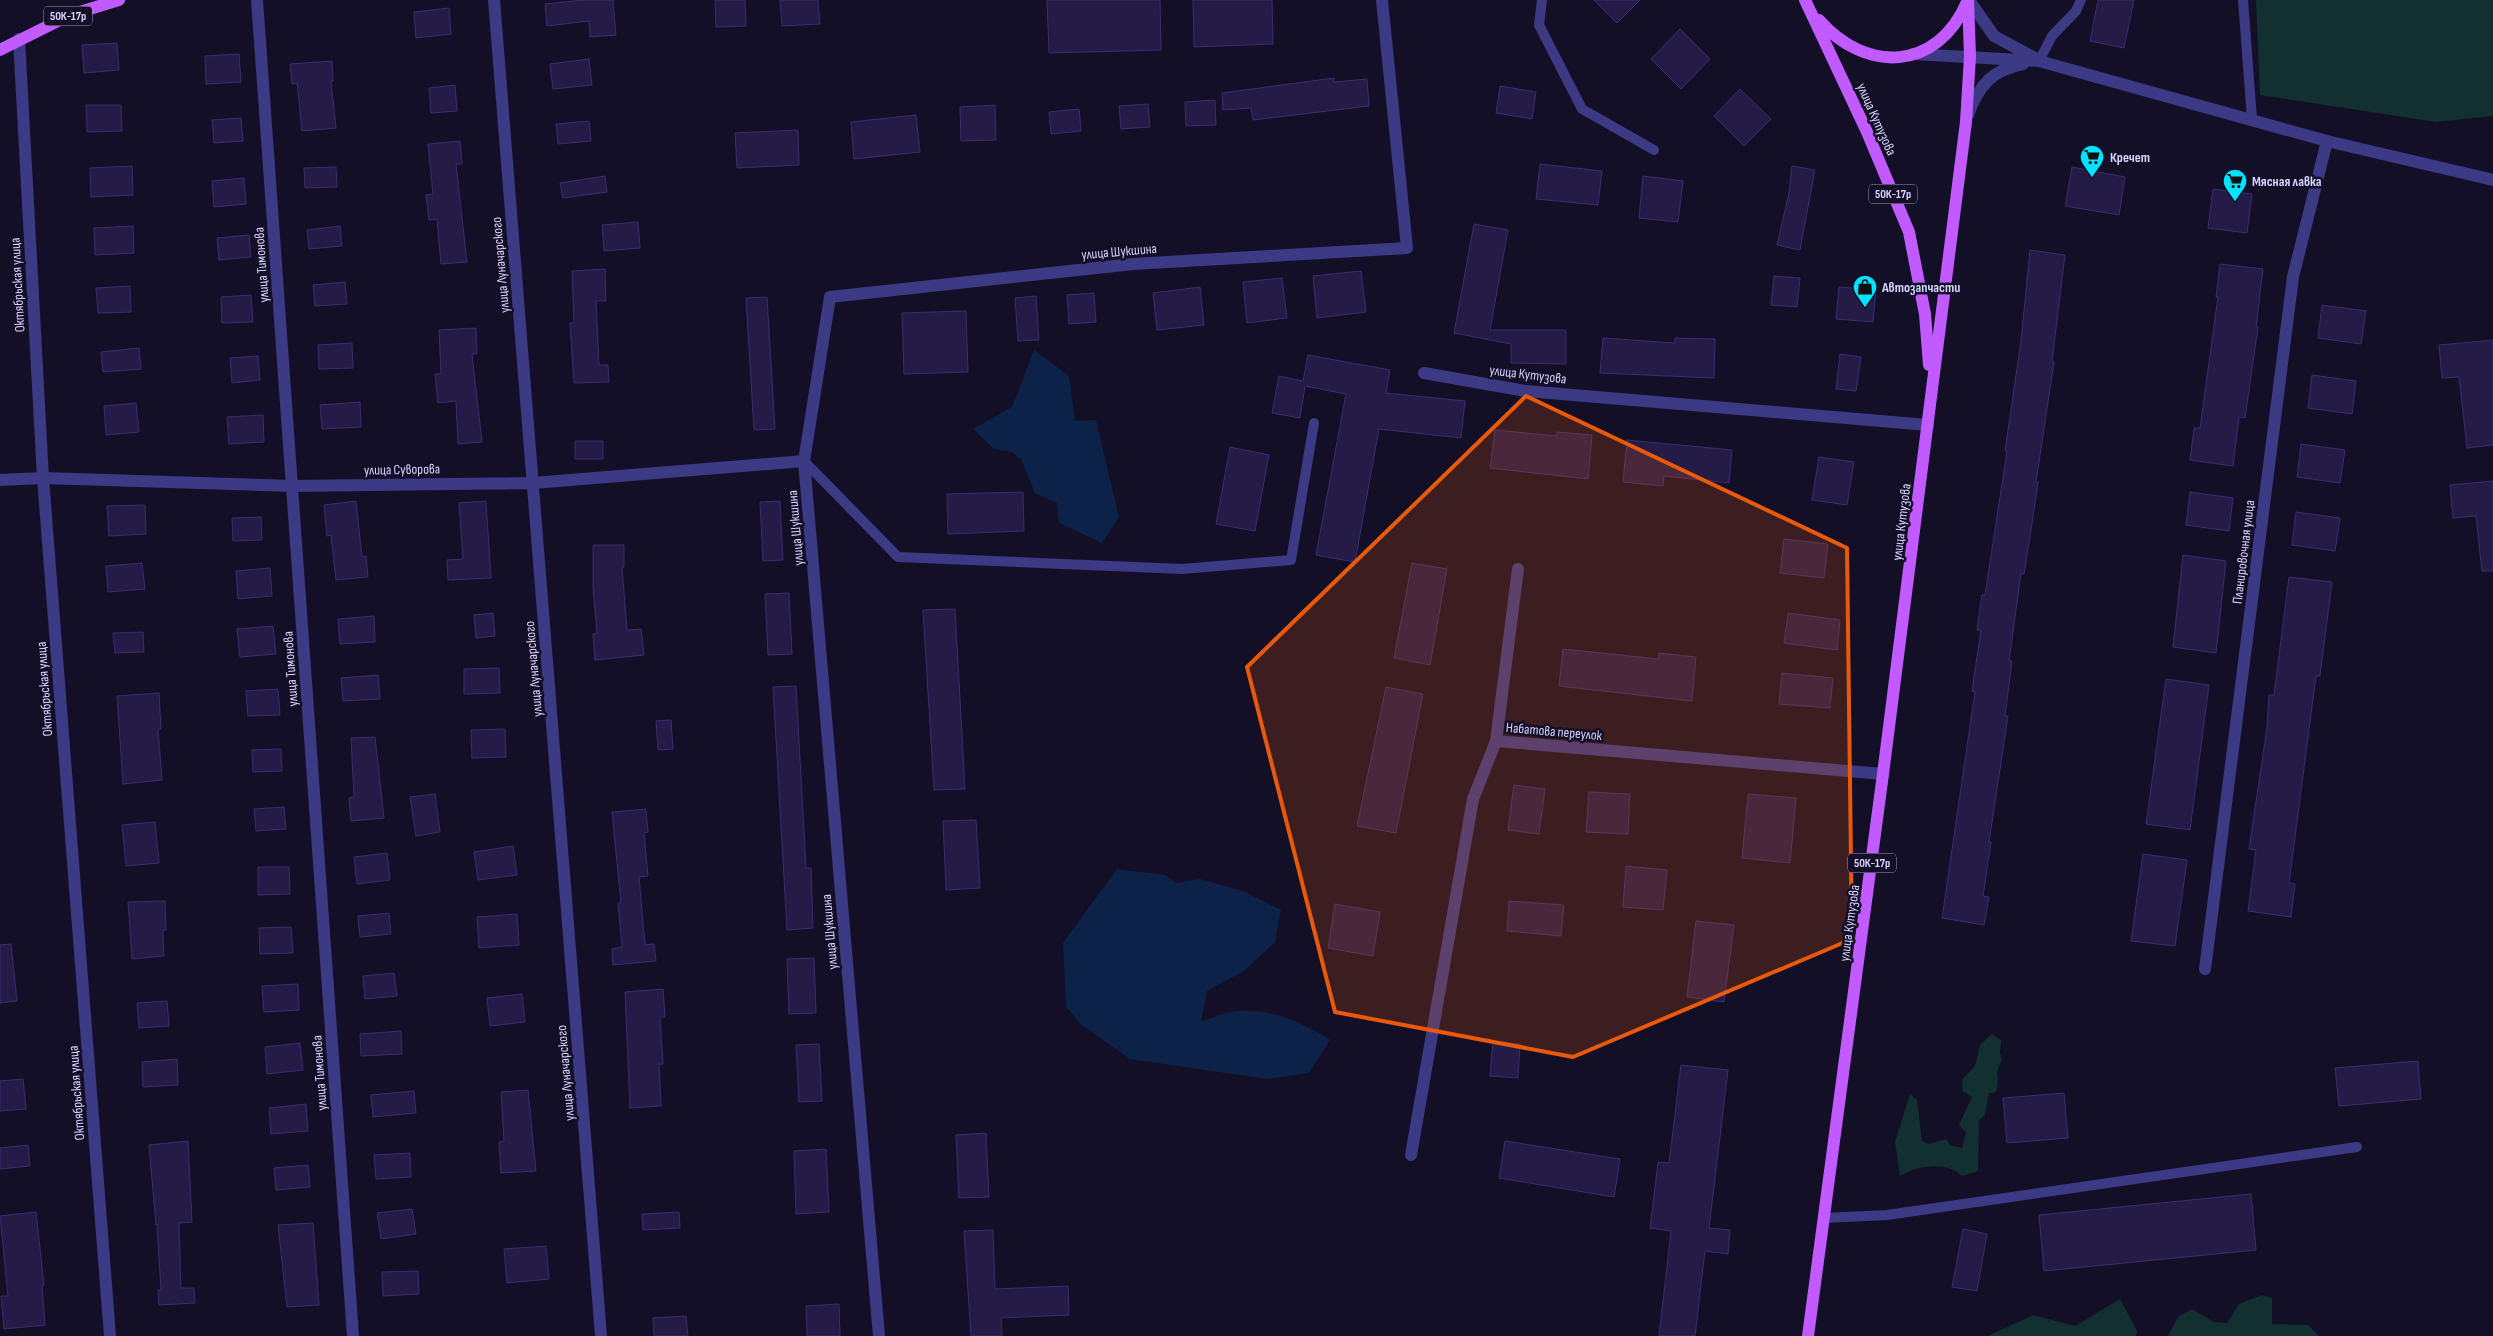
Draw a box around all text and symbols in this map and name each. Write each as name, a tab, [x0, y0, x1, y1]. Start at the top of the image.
road number: 50К-17р	[44, 7, 92, 26]
street label: улица Кутузова	[1853, 80, 1900, 158]
supermarket icon: Кречет	[2079, 144, 2105, 178]
place label: Кречет	[2110, 149, 2150, 166]
supermarket icon: Мясная лавка	[2222, 168, 2248, 202]
place label: Мясная лавка	[2252, 173, 2322, 190]
road number: 50К-17р	[1869, 184, 1917, 203]
street label: улица Луначарского	[488, 216, 513, 314]
street label: улица Тимонова	[250, 227, 273, 303]
street label: Октябрьская улица	[7, 237, 28, 333]
street label: улица Шукшина	[1081, 240, 1158, 263]
shop icon: Автозапчасти	[1852, 274, 1878, 308]
place label: Автозапчасти	[1881, 279, 1960, 296]
street label: улица Кутузова	[1488, 361, 1567, 388]
street label: улица Суворова	[364, 460, 440, 479]
street label: улица Кутузова	[1888, 483, 1915, 562]
street label: улица Шукшина	[784, 489, 807, 566]
street label: Планировочная улица	[2229, 499, 2258, 605]
street label: улица Луначарского	[521, 620, 546, 718]
street label: улица Тимонова	[279, 631, 302, 707]
street label: Октябрьская улица	[33, 641, 56, 737]
street label: Набатова переулок	[1505, 719, 1603, 744]
road number: 50К-17р	[1848, 854, 1896, 872]
street label: улица Кутузова	[1836, 884, 1863, 963]
street label: улица Шукшина	[818, 893, 841, 970]
street label: улица Луначарского	[553, 1024, 578, 1122]
street label: улица Тимонова	[308, 1035, 331, 1111]
street label: Октябрьская улица	[65, 1045, 88, 1141]

